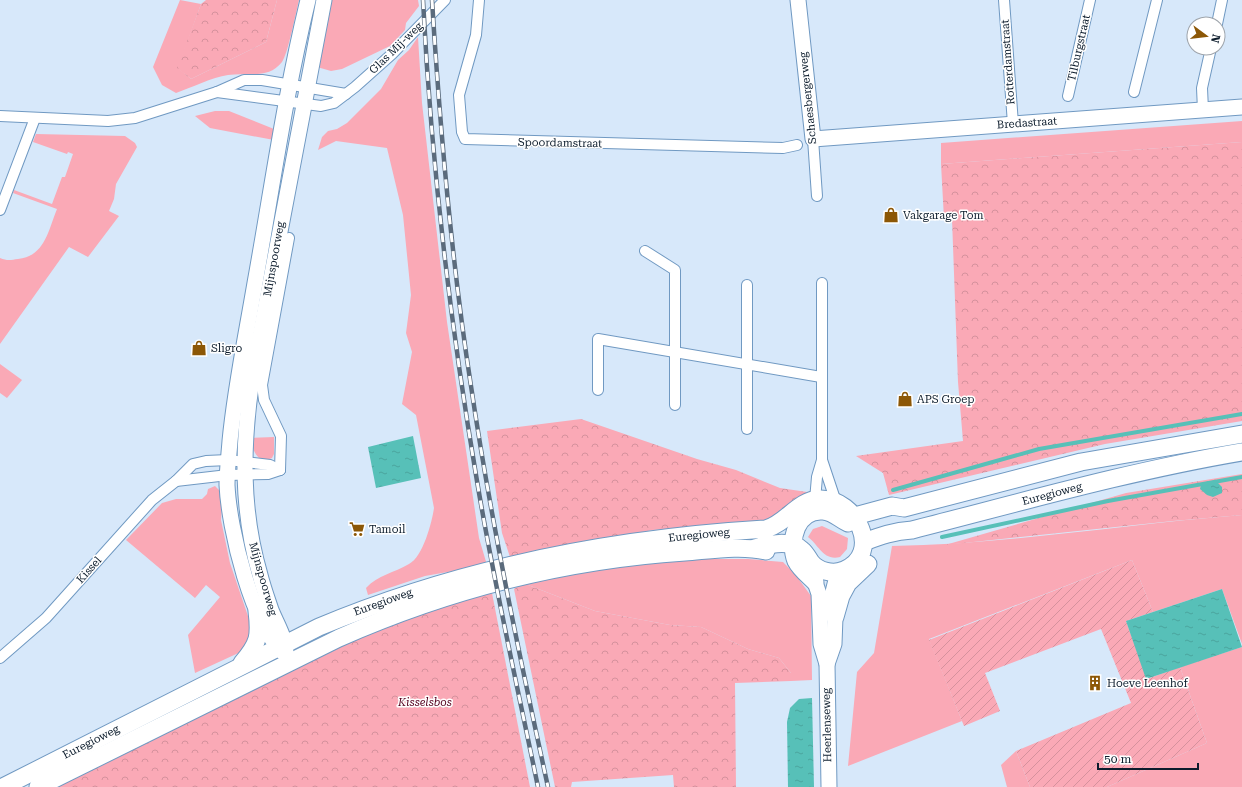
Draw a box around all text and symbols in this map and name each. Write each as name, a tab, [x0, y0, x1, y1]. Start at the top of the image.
street label: Tilburgstraat	[1065, 13, 1093, 83]
north arrow	[1186, 16, 1226, 56]
street label: Glas Mij-weg	[367, 19, 426, 77]
street label: Rotterdamstraat	[999, 19, 1017, 105]
text: N	[1208, 33, 1223, 45]
street label: Schaesbergerweg	[797, 50, 819, 145]
street label: Bredastraat	[996, 114, 1058, 132]
street label: Spoordamstraat	[518, 136, 602, 150]
shop icon: Vakgarage Tom	[882, 206, 900, 224]
place label: Vakgarage Tom	[903, 209, 983, 222]
street label: Mijnspoorweg	[261, 220, 287, 298]
shop icon: Sligro	[190, 339, 208, 357]
place label: Sligro	[211, 342, 242, 355]
shop icon: APS Groep	[896, 390, 914, 408]
place label: APS Groep	[917, 393, 975, 406]
street label: Euregioweg	[1021, 480, 1084, 508]
supermarket icon: Tamoil	[348, 520, 366, 538]
place label: Tamoil	[369, 523, 406, 536]
street label: Euregioweg	[668, 525, 731, 545]
street label: Mijnspoorweg	[246, 541, 280, 618]
street label: Kissel	[74, 554, 105, 586]
street label: Euregioweg	[352, 585, 415, 619]
building icon: Hoeve Leenhof	[1086, 674, 1104, 692]
place label: Hoeve Leenhof	[1107, 677, 1188, 690]
street label: Heerlenseweg	[820, 687, 834, 762]
park label: Kisselsbos	[397, 696, 452, 709]
street label: Euregioweg	[61, 722, 122, 762]
scale bar	[1098, 745, 1198, 771]
text: 50 m	[1104, 752, 1131, 766]

